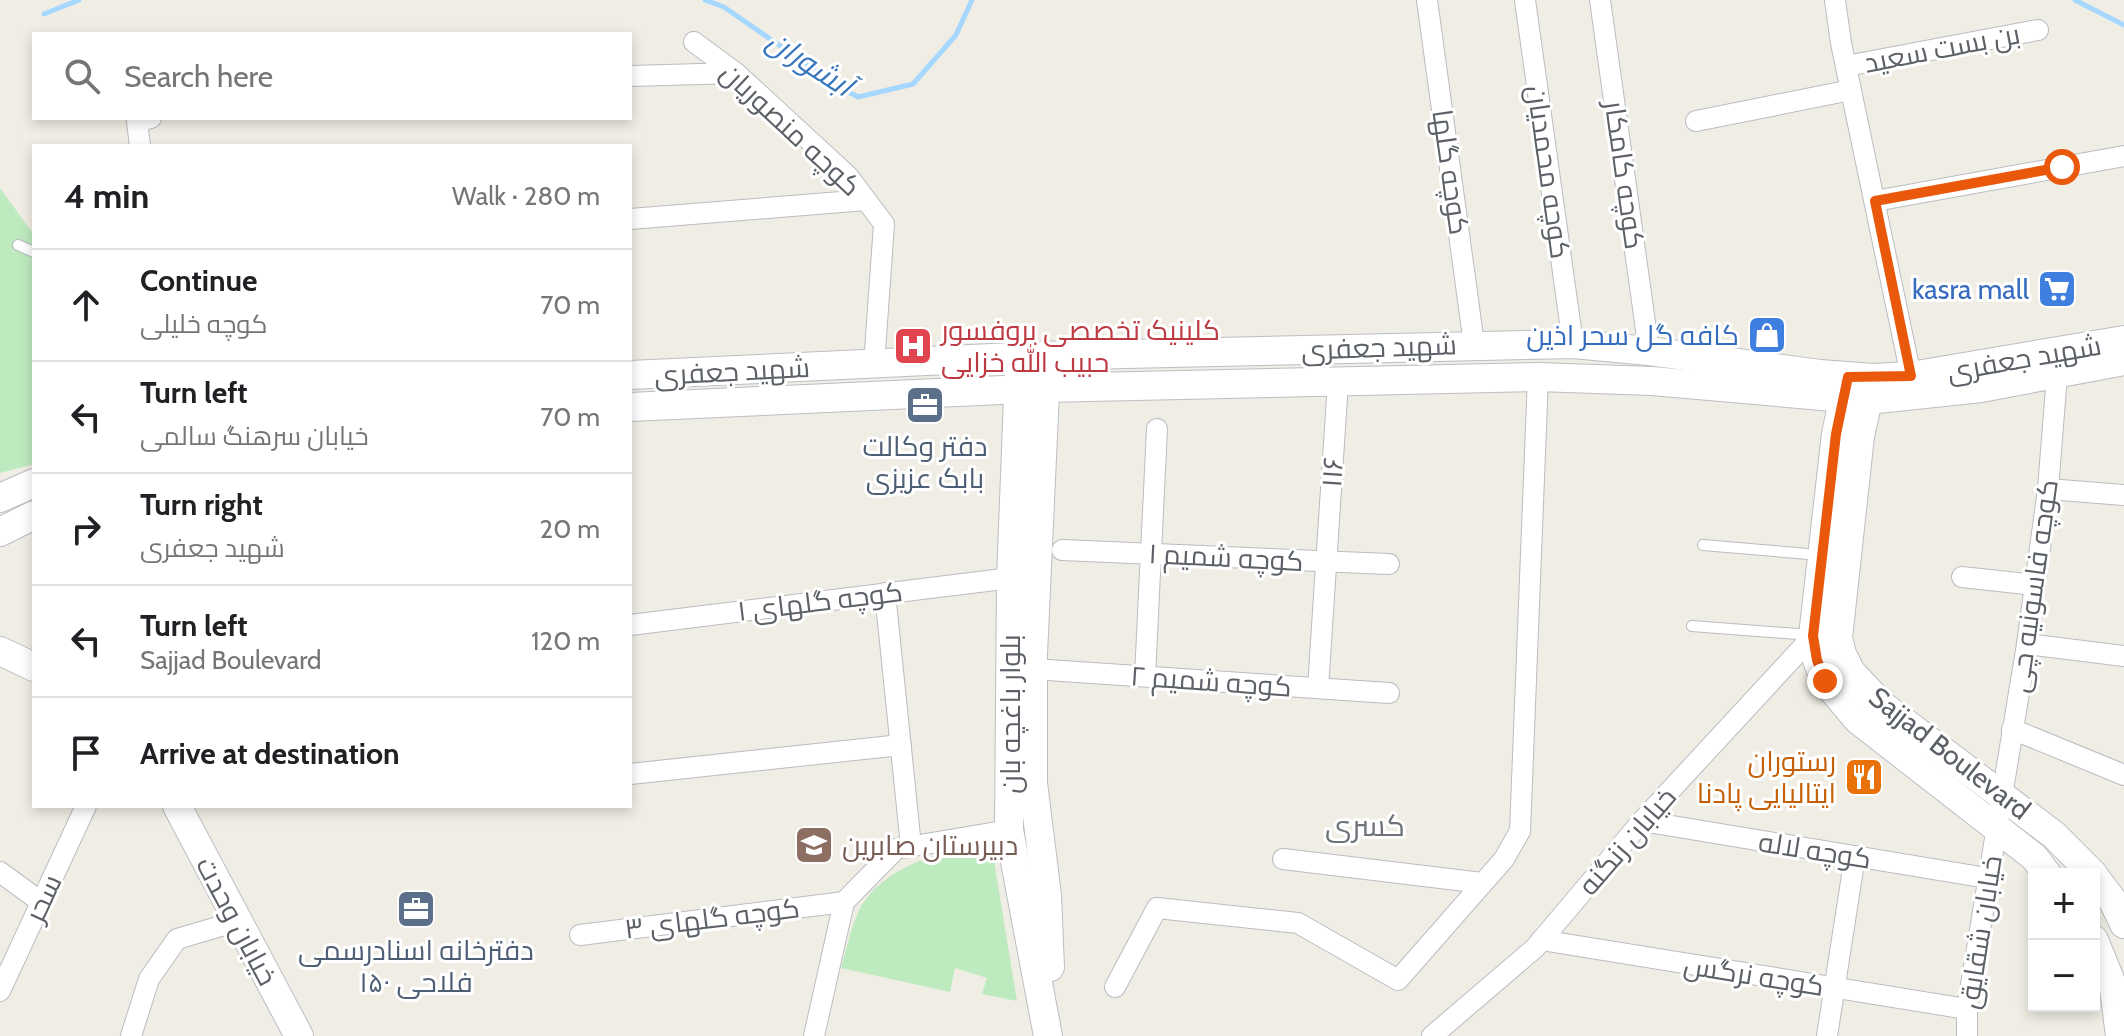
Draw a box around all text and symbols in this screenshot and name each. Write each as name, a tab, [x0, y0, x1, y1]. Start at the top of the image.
street label: بن بست سعید	[1861, 16, 2023, 80]
water label: آبشوران	[760, 22, 865, 108]
search box	[32, 32, 632, 120]
icon: search	[60, 54, 104, 98]
street label: کوچه منصوریان	[712, 55, 868, 204]
text: Search here	[124, 58, 273, 95]
street label: کوچه محمدیان	[1518, 83, 1578, 261]
street label: کوچه کامکار	[1596, 97, 1652, 252]
street label: کوچه گلها	[1423, 107, 1477, 237]
route start	[2044, 149, 2080, 185]
text: 4 min	[64, 175, 149, 217]
text: Walk · 280 m	[452, 180, 600, 212]
text: Continue	[140, 262, 257, 299]
supermarket icon: kasra mall	[2036, 268, 2078, 310]
place label: kasra mall	[1912, 272, 2029, 306]
icon: ahead	[64, 283, 108, 327]
text: 70 m	[540, 289, 600, 321]
text: کوچه خلیلی	[140, 308, 268, 340]
place label: کلینیک تخصصی پروفسور حبیب الله خزایی	[939, 313, 1220, 379]
shop icon: کافه گل سحر اذین	[1746, 314, 1788, 356]
place label: کافه گل سحر اذین	[1526, 318, 1739, 352]
hospital icon: کلینیک تخصصی پروفسور حبیب الله خزایی	[892, 325, 934, 367]
street label: شهید جعفری	[1301, 327, 1457, 367]
street label: شهید جعفری	[1944, 328, 2104, 388]
street label: شهید جعفری	[653, 350, 811, 392]
text: Turn left	[140, 374, 248, 411]
office icon: دفتر وکالت بابک عزیزی	[904, 384, 946, 426]
icon: left	[64, 395, 108, 439]
text: 70 m	[540, 401, 600, 433]
text: خیابان سرهنگ سالمی	[140, 420, 369, 452]
place label: دفتر وکالت بابک عزیزی	[862, 429, 988, 495]
street label: ۱۱۶	[1314, 455, 1350, 489]
street label: کوچه فاسونیه چی	[2001, 477, 2067, 695]
text: Turn right	[140, 486, 263, 523]
icon: right	[64, 507, 108, 551]
text: 20 m	[540, 513, 600, 545]
text: شهید جعفری	[140, 532, 285, 564]
street label: کوچه شمیم ۱	[1147, 536, 1304, 581]
street label: کوچه گلهای ۱	[736, 574, 905, 630]
text: Turn left	[140, 607, 248, 644]
icon: left	[64, 619, 108, 663]
text: 120 m	[531, 625, 600, 657]
street label: بلوار باغچه بان	[993, 634, 1029, 794]
text: Sajjad Boulevard	[140, 644, 322, 676]
street label: کوچه شمیم ۲	[1129, 658, 1293, 707]
route end	[1807, 663, 1843, 699]
street label: Sajjad Boulevard	[1863, 679, 2037, 827]
icon: arrive	[64, 731, 108, 775]
text: Arrive at destination	[140, 735, 400, 772]
place label: رستوران ایتالیایی پادنا	[1697, 744, 1836, 812]
restaurant icon: رستوران ایتالیایی پادنا	[1843, 756, 1885, 798]
street label: خیابان زنگنه	[1571, 780, 1683, 902]
district label: کسری	[1325, 807, 1405, 844]
school or university icon: دبیرستان صابرین	[793, 824, 835, 866]
street label: کوچه لاله	[1756, 824, 1874, 878]
place label: دبیرستان صابرین	[842, 828, 1018, 862]
street label: خیابان وحدت	[189, 851, 285, 991]
street label: خیابان شقایق	[1951, 853, 2009, 1011]
map controls	[2028, 868, 2100, 1012]
button: +	[2028, 868, 2100, 940]
street label: سحر	[17, 869, 69, 929]
office icon: دفترخانه اسنادرسمی ۱۵۰ فلاحی	[395, 888, 437, 930]
street label: کوچه گلهای ۳	[622, 890, 802, 948]
place label: دفترخانه اسنادرسمی ۱۵۰ فلاحی	[298, 933, 534, 999]
button: −	[2028, 940, 2100, 1012]
street label: کوچه نرگس	[1681, 947, 1826, 1005]

